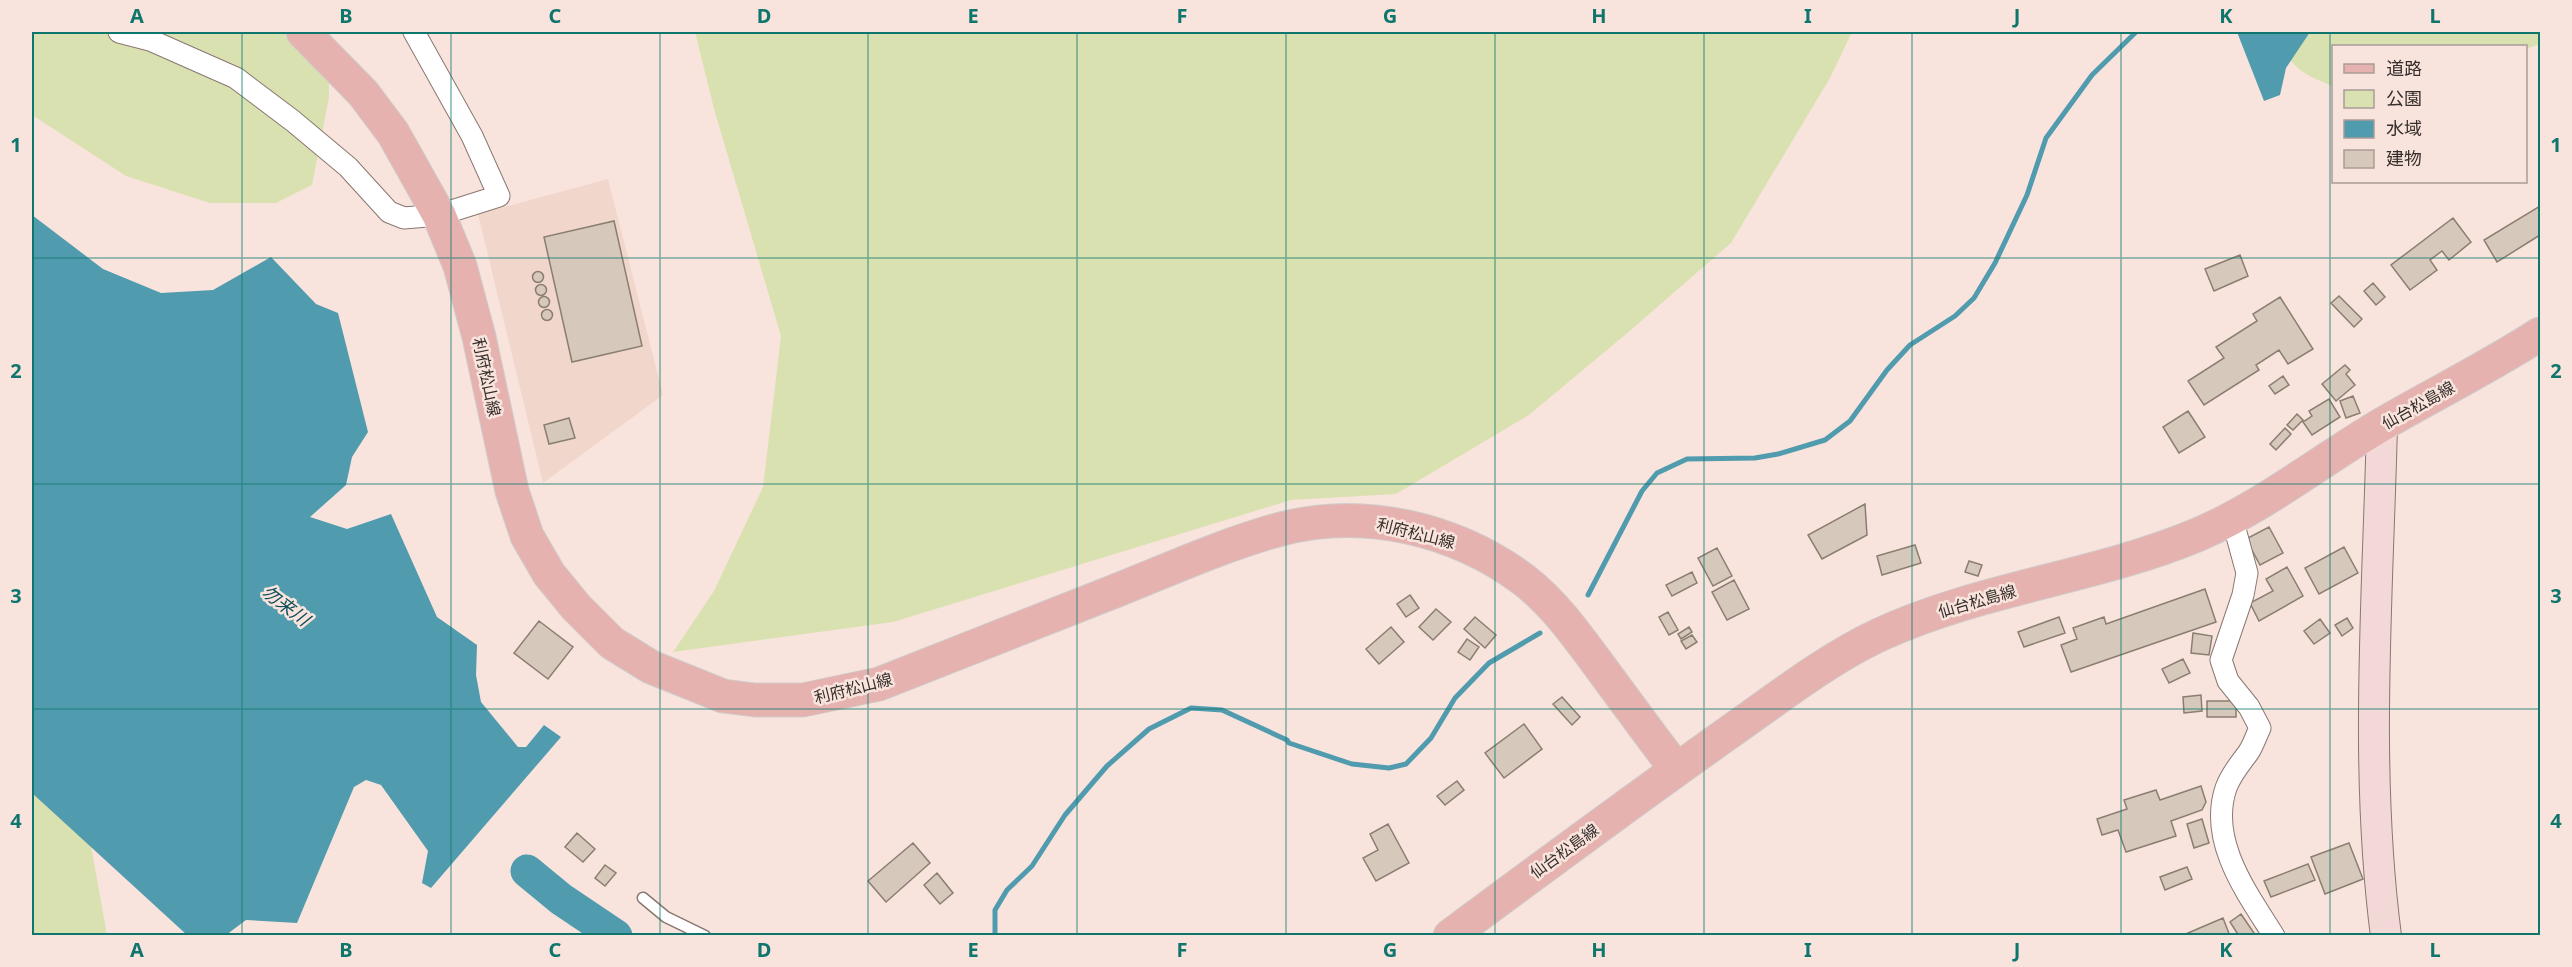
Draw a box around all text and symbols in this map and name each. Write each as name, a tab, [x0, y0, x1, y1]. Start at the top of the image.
text: A	[130, 2, 144, 29]
text: B	[339, 2, 353, 29]
text: C	[549, 2, 562, 29]
text: D	[757, 2, 771, 29]
text: E	[967, 2, 979, 29]
text: F	[1177, 2, 1187, 29]
text: G	[1383, 2, 1397, 29]
text: H	[1591, 2, 1607, 29]
text: I	[1804, 2, 1812, 29]
text: J	[2012, 2, 2020, 29]
text: K	[2219, 2, 2233, 29]
text: L	[2429, 2, 2441, 29]
legend	[2332, 45, 2527, 183]
text: 道路	[2386, 56, 2422, 80]
text: 公園	[2386, 86, 2422, 110]
text: 水域	[2386, 116, 2422, 140]
text: 1	[10, 131, 22, 158]
text: 1	[2550, 131, 2562, 158]
text: 建物	[2386, 146, 2422, 170]
street label: 利府松山線	[468, 336, 506, 418]
text: 2	[10, 357, 22, 384]
text: 2	[2550, 357, 2562, 384]
street label: 仙台松島線	[2378, 376, 2458, 434]
street label: 利府松山線	[1375, 513, 1457, 553]
water label: 勿来川	[257, 579, 316, 632]
street label: 仙台松島線	[1936, 579, 2018, 623]
text: 3	[10, 582, 22, 609]
text: 3	[2550, 582, 2562, 609]
street label: 利府松山線	[812, 668, 894, 708]
text: 4	[10, 807, 22, 834]
text: 4	[2550, 807, 2562, 834]
street label: 仙台松島線	[1525, 819, 1603, 883]
text: A	[130, 936, 144, 963]
text: B	[339, 936, 353, 963]
text: C	[549, 936, 562, 963]
text: D	[757, 936, 771, 963]
text: E	[967, 936, 979, 963]
text: F	[1177, 936, 1187, 963]
text: G	[1383, 936, 1397, 963]
text: H	[1591, 936, 1607, 963]
text: I	[1804, 936, 1812, 963]
text: J	[2012, 936, 2020, 963]
text: K	[2219, 936, 2233, 963]
text: L	[2429, 936, 2441, 963]

